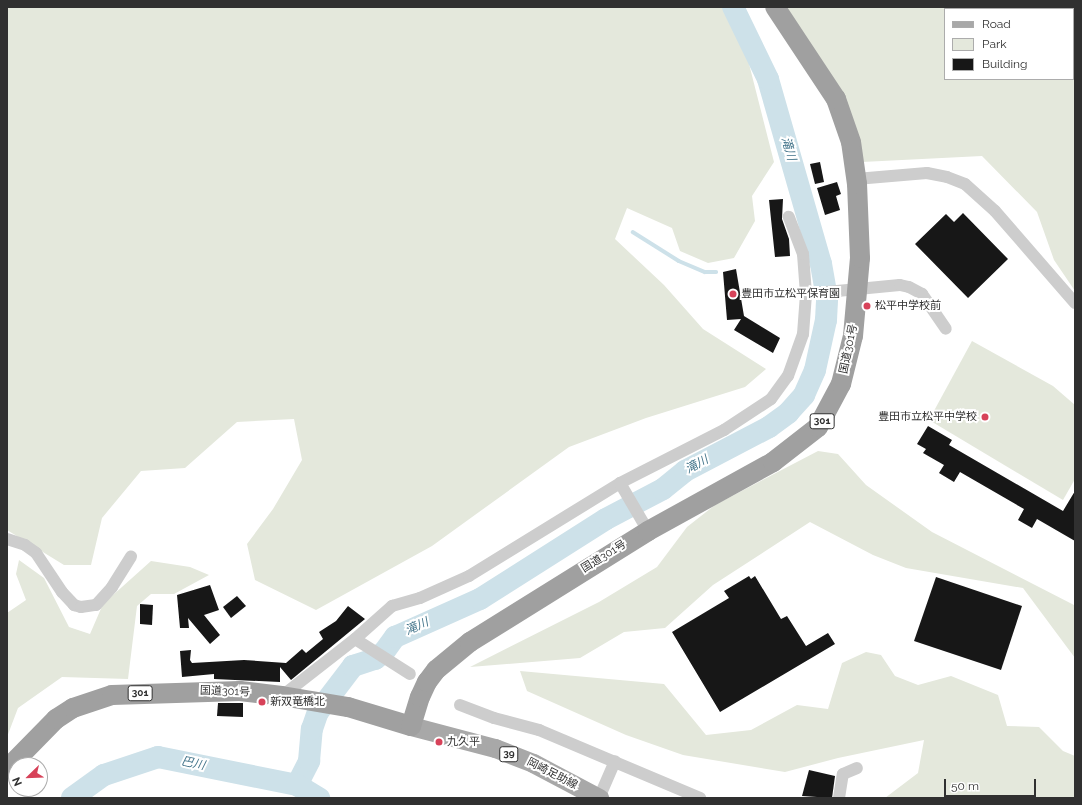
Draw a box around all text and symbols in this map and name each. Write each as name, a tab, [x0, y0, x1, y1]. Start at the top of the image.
legend	[944, 8, 1074, 80]
text: Road	[982, 17, 1011, 31]
text: Park	[982, 37, 1007, 51]
text: Building	[982, 57, 1028, 71]
water label: 滝川	[778, 135, 798, 163]
place label: 豊田市立松平保育園	[741, 287, 840, 301]
marker: 豊田市立松平保育園	[728, 289, 738, 299]
place label: 松平中学校前	[875, 299, 941, 313]
marker: 松平中学校前	[862, 301, 872, 311]
street label: 国道301号	[837, 323, 861, 375]
place label: 豊田市立松平中学校	[878, 410, 977, 424]
marker: 豊田市立松平中学校	[980, 412, 990, 422]
road number: 301	[809, 413, 835, 429]
water label: 滝川	[683, 453, 711, 477]
street label: 国道301号	[579, 538, 629, 576]
water label: 滝川	[403, 616, 431, 638]
road number: 301	[127, 685, 153, 701]
street label: 国道301号	[200, 685, 250, 699]
place label: 新双竜橋北	[270, 695, 325, 709]
marker: 新双竜橋北	[257, 697, 267, 707]
place label: 九久平	[447, 735, 480, 749]
marker: 九久平	[434, 737, 444, 747]
road number: 39	[499, 746, 519, 762]
water label: 巴川	[180, 754, 206, 774]
street label: 岡崎足助線	[525, 756, 579, 792]
north arrow	[8, 757, 48, 797]
scale bar	[946, 771, 1038, 797]
text: N	[10, 775, 25, 788]
text: 50 m	[951, 779, 979, 793]

